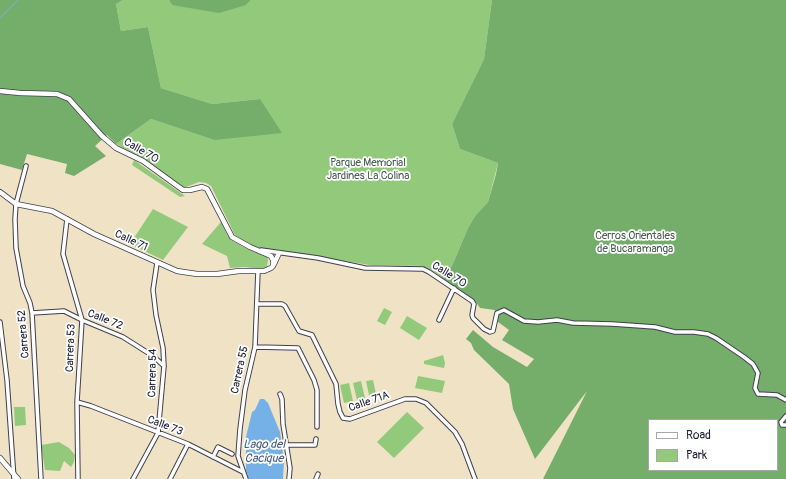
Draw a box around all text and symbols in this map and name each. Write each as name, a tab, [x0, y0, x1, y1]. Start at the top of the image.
street label: Calle 70	[121, 136, 161, 166]
park label: Parque Memorial Jardines La Colina	[327, 156, 409, 182]
street label: Calle 71	[112, 228, 150, 254]
park label: Cerros Orientales de Bucaramanga	[595, 229, 675, 255]
street label: Calle 70	[429, 259, 469, 291]
street label: Calle 72	[85, 307, 125, 333]
street label: Carrera 52	[15, 309, 33, 359]
street label: Carrera 53	[64, 324, 78, 372]
street label: Carrera 55	[229, 345, 251, 395]
street label: Carrera 54	[146, 349, 160, 397]
street label: Calle 71A	[347, 389, 391, 415]
street label: Calle 73	[145, 413, 185, 439]
legend	[648, 419, 778, 471]
text: Road	[686, 428, 711, 443]
water label: Lago del Cacique	[243, 438, 285, 466]
text: Park	[686, 448, 707, 463]

